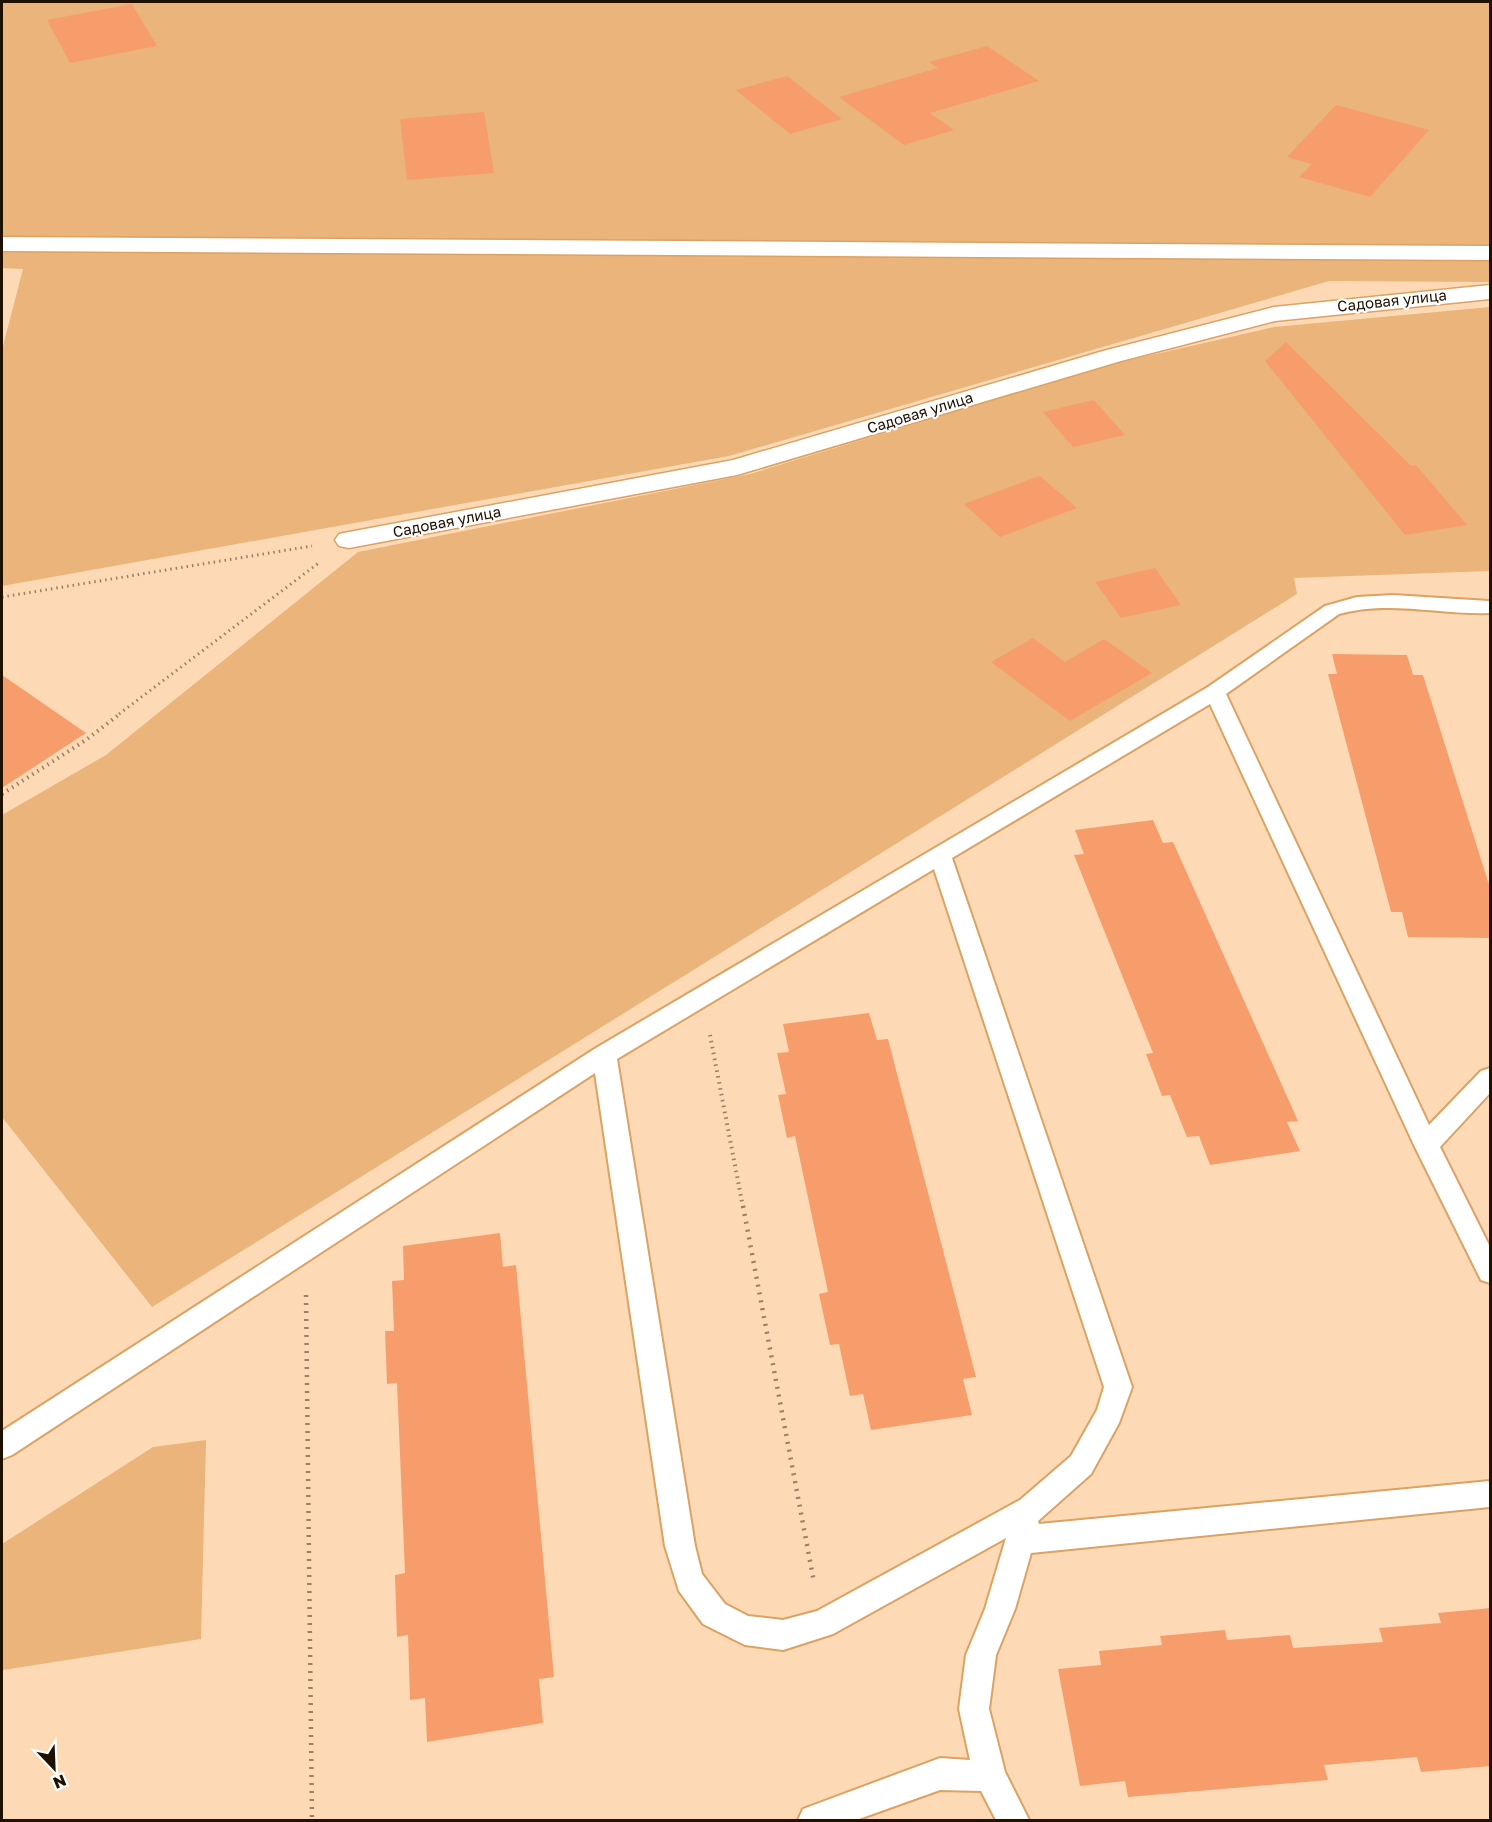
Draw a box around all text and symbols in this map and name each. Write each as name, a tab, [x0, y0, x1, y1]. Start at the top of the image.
street label: Садовая улица	[1336, 285, 1448, 315]
street label: Садовая улица	[865, 387, 975, 437]
street label: Садовая улица	[391, 502, 502, 540]
north arrow	[24, 1738, 84, 1798]
text: N	[50, 1770, 69, 1793]

